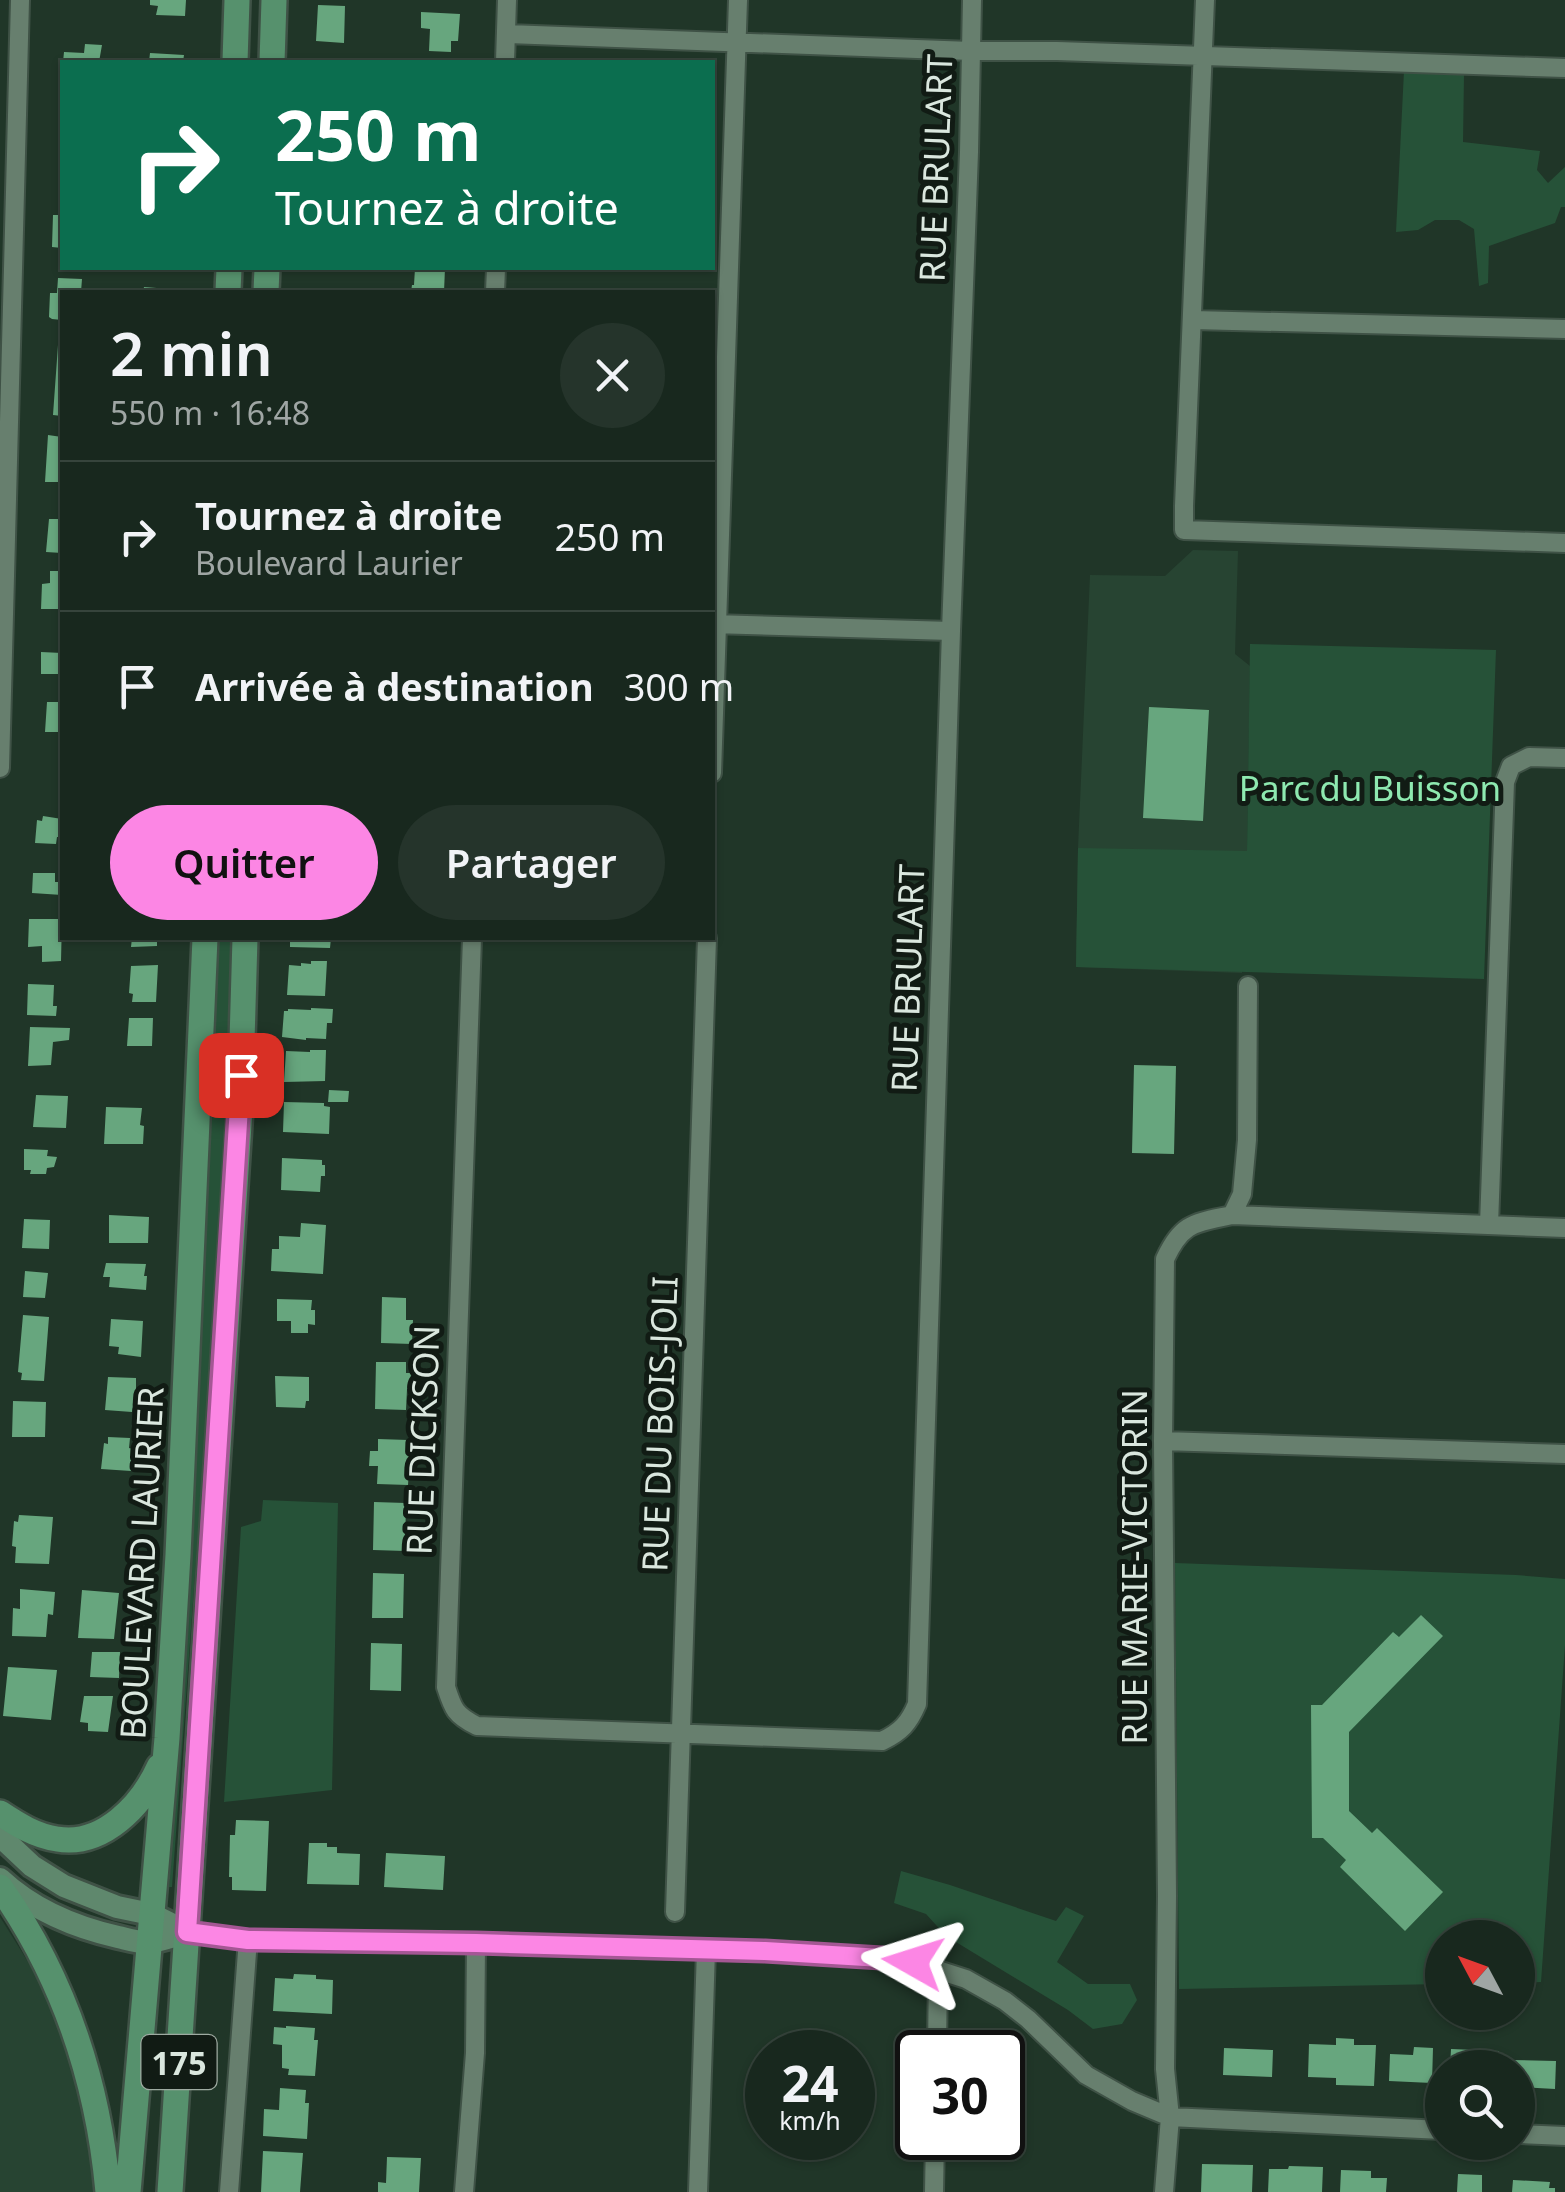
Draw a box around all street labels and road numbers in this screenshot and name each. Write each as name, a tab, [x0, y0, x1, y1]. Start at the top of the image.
street label: RUE BRULART	[908, 53, 962, 283]
street label: RUE BRULART	[880, 863, 934, 1093]
street label: RUE DU BOIS-JOLI	[630, 1275, 688, 1573]
street label: RUE DICKSON	[394, 1324, 450, 1556]
street label: BOULEVARD LAURIER	[108, 1385, 174, 1740]
street label: RUE MARIE-VICTORIN	[1110, 1389, 1157, 1745]
road number: 175	[142, 2035, 216, 2089]

